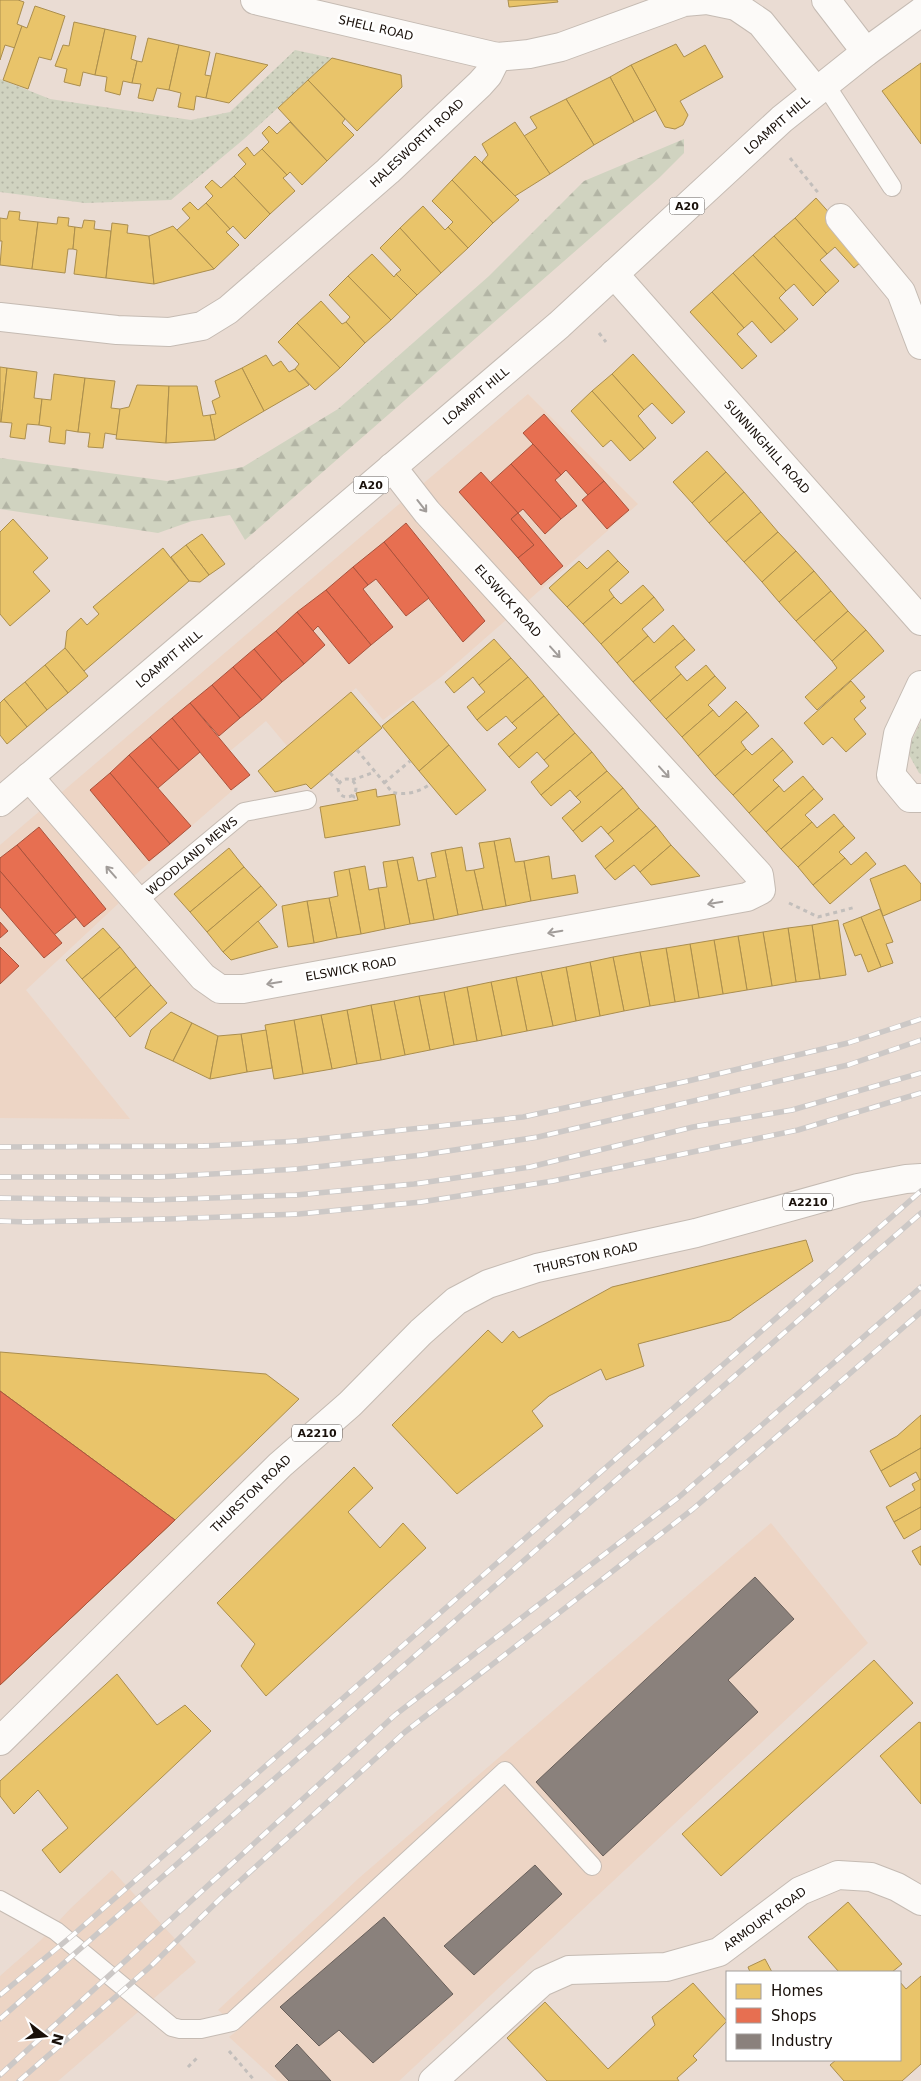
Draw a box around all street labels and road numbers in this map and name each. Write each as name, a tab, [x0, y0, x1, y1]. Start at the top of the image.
street label: SHELL ROAD	[337, 13, 415, 43]
street label: LOAMPIT HILL	[741, 93, 813, 157]
street label: HALESWORTH ROAD	[367, 96, 467, 190]
road number: A20	[670, 198, 704, 215]
street label: LOAMPIT HILL	[440, 364, 512, 428]
street label: SUNNINGHILL ROAD	[721, 397, 813, 497]
road number: A20	[354, 476, 388, 494]
street label: ELSWICK ROAD	[472, 562, 544, 640]
street label: LOAMPIT HILL	[133, 627, 205, 691]
street label: WOODLAND MEWS	[144, 814, 240, 898]
street label: ELSWICK ROAD	[304, 954, 398, 984]
road number: A2210	[783, 1194, 833, 1210]
street label: THURSTON ROAD	[532, 1239, 639, 1277]
road number: A2210	[292, 1425, 342, 1442]
street label: THURSTON ROAD	[207, 1452, 294, 1536]
street label: ARMOURY ROAD	[721, 1884, 809, 1954]

